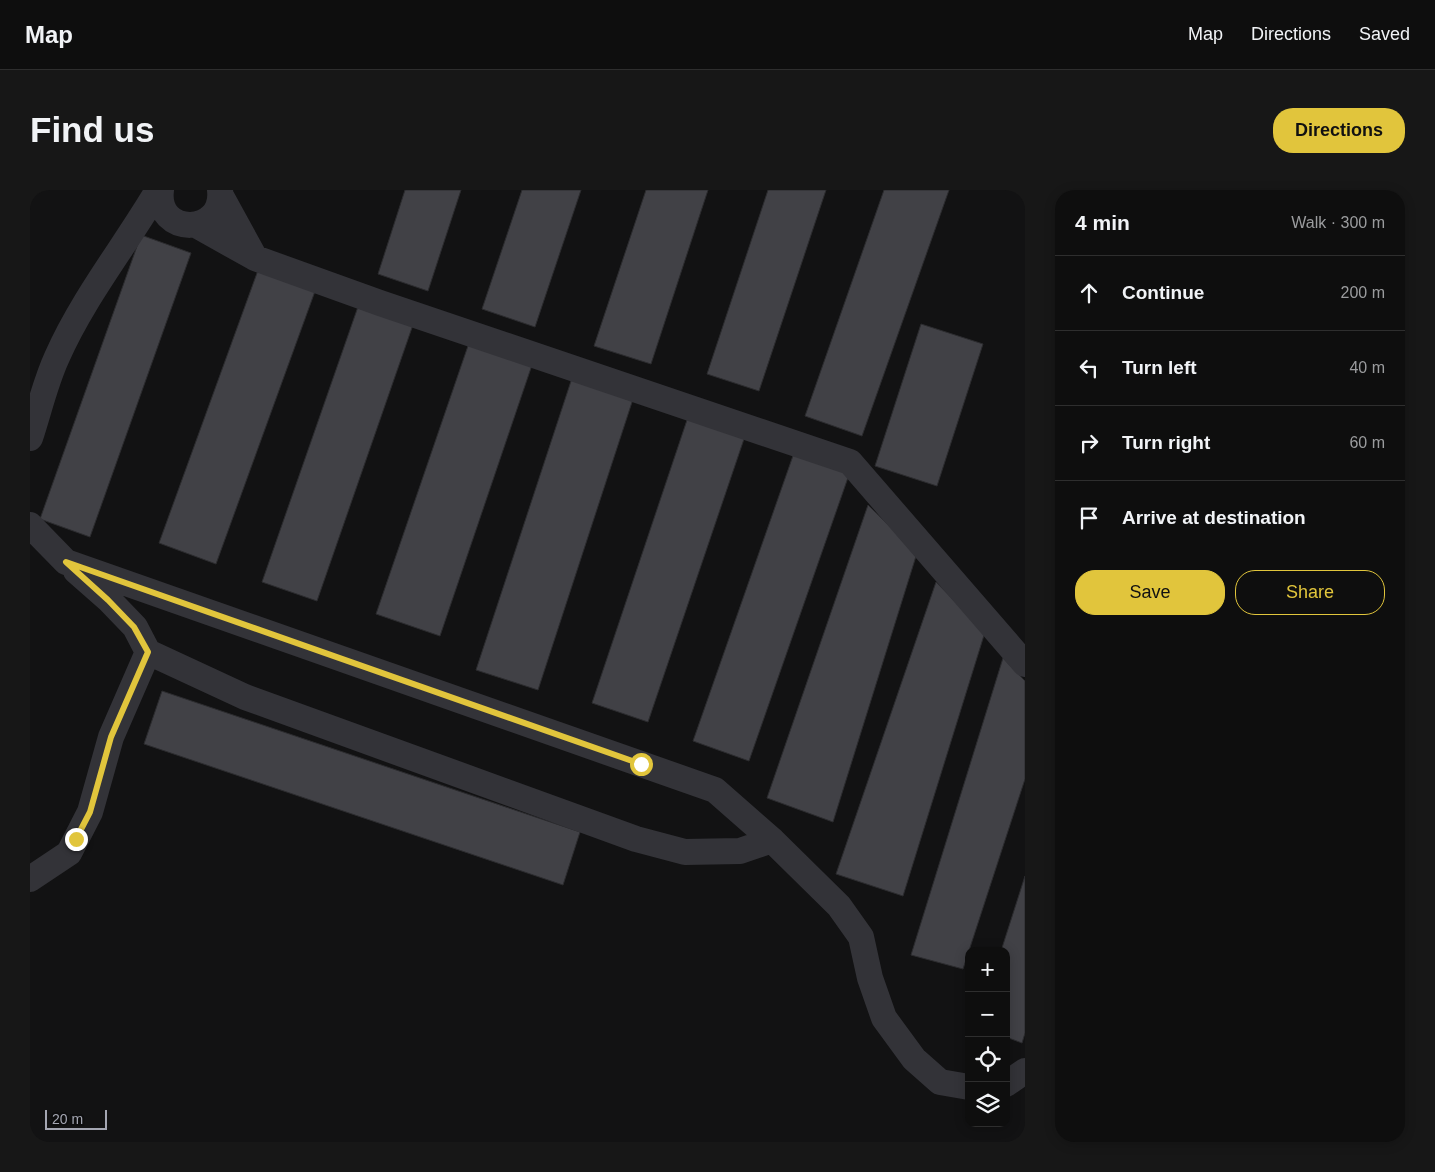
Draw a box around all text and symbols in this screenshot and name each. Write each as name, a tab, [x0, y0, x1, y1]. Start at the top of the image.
text: Map	[25, 21, 73, 48]
text: Map	[1188, 24, 1223, 44]
text: Directions	[1251, 24, 1331, 44]
text: Saved	[1359, 24, 1410, 44]
button: Directions	[1273, 108, 1405, 153]
text: Find us	[30, 110, 154, 149]
text: 4 min	[1075, 211, 1130, 234]
text: Walk · 300 m	[1291, 214, 1385, 231]
icon: ahead	[1075, 279, 1103, 307]
text: Continue	[1122, 282, 1204, 303]
text: 200 m	[1341, 284, 1385, 301]
icon: left	[1075, 354, 1103, 382]
text: Turn left	[1122, 357, 1197, 378]
text: 40 m	[1349, 359, 1385, 376]
icon: right	[1075, 429, 1103, 457]
text: Turn right	[1122, 432, 1210, 453]
text: 60 m	[1349, 434, 1385, 451]
icon: arrive	[1075, 504, 1103, 532]
text: Arrive at destination	[1122, 507, 1306, 528]
button: Save	[1075, 570, 1225, 615]
button: Share	[1235, 570, 1385, 615]
route start	[630, 753, 653, 776]
route end	[65, 828, 88, 851]
map controls	[965, 947, 1010, 1127]
button: +	[965, 947, 1010, 992]
button: −	[965, 992, 1010, 1037]
button: locate	[965, 1037, 1010, 1082]
button: layers	[965, 1082, 1010, 1127]
scale bar	[45, 1107, 108, 1130]
text: 20 m	[52, 1111, 83, 1127]

